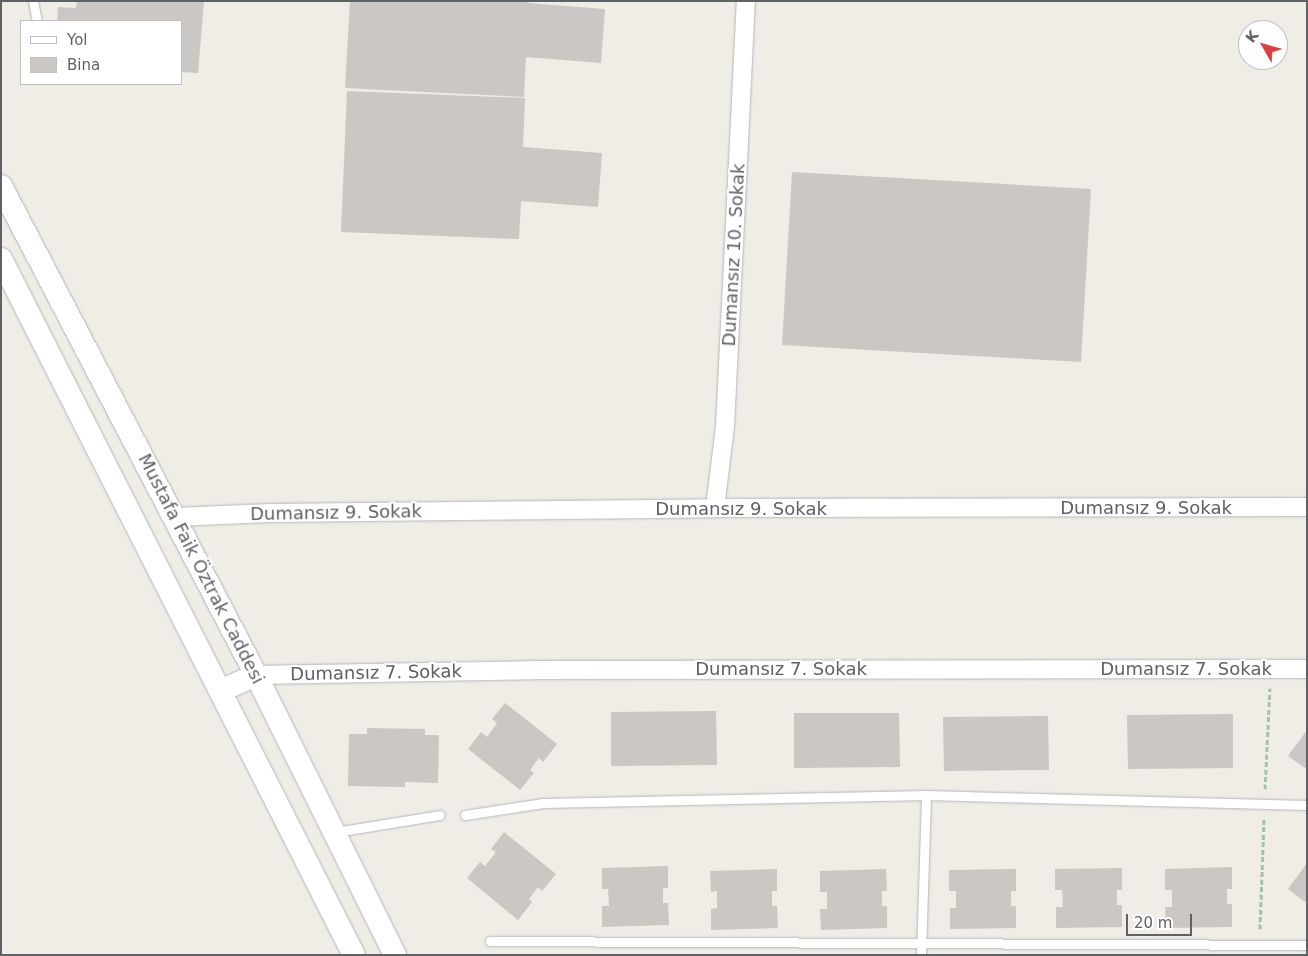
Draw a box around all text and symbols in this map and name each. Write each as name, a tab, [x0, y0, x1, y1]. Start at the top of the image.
legend	[20, 20, 182, 85]
north arrow	[1238, 20, 1288, 70]
text: K	[1242, 27, 1262, 46]
text: Yol	[67, 31, 88, 49]
text: Bina	[67, 56, 100, 74]
street label: Dumansız 10. Sokak	[718, 163, 750, 347]
street label: Mustafa Faik Öztrak Caddesi	[133, 450, 269, 688]
street label: Dumansız 9. Sokak	[1060, 497, 1232, 519]
street label: Dumansız 9. Sokak	[655, 498, 827, 520]
street label: Dumansız 9. Sokak	[250, 501, 422, 525]
street label: Dumansız 7. Sokak	[695, 658, 867, 680]
street label: Dumansız 7. Sokak	[1100, 658, 1272, 680]
street label: Dumansız 7. Sokak	[290, 661, 462, 685]
scale bar	[1128, 904, 1194, 936]
text: 20 m	[1134, 914, 1172, 932]

